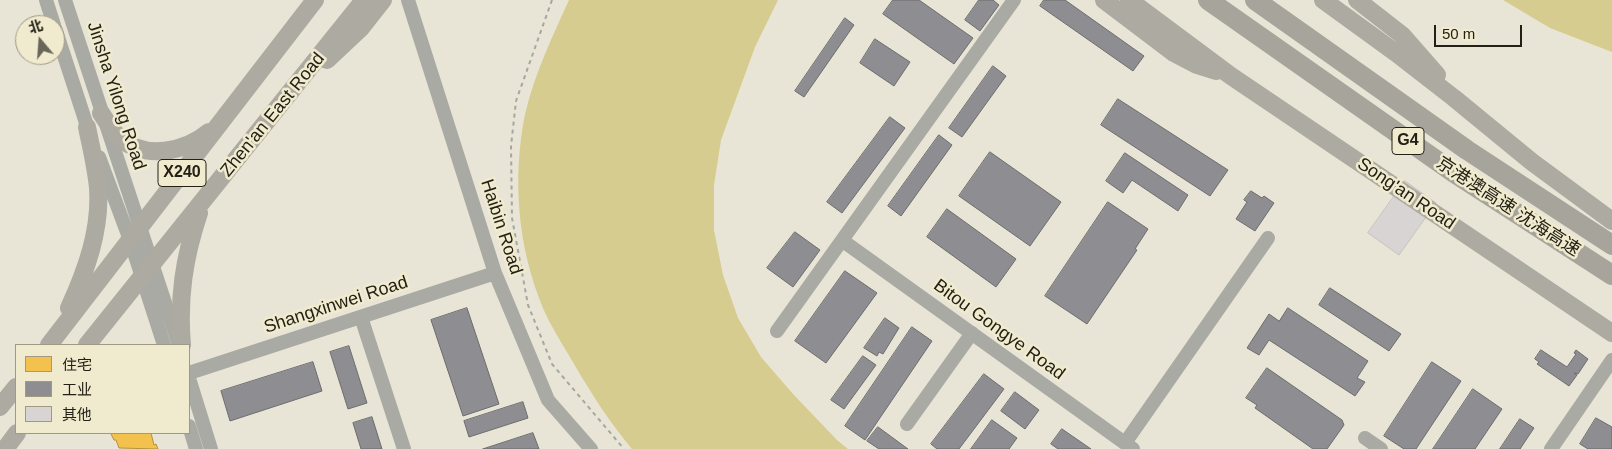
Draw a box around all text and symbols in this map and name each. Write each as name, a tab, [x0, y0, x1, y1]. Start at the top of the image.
north arrow	[15, 15, 65, 65]
scale bar	[1437, 15, 1524, 47]
text: 北	[27, 17, 45, 36]
street label: Jinsha Yilong Road	[82, 19, 150, 173]
text: 50 m	[1442, 25, 1475, 42]
street label: Zhen'an East Road	[216, 49, 330, 181]
road number: G4	[1392, 128, 1424, 154]
street label: 京港澳高速 沈海高速	[1432, 152, 1584, 262]
street label: Song'an Road	[1353, 153, 1459, 235]
road number: X240	[158, 160, 206, 187]
street label: Haibin Road	[475, 177, 527, 277]
street label: Shangxinwei Road	[261, 272, 411, 338]
street label: Bitou Gongye Road	[929, 275, 1069, 385]
legend	[15, 344, 190, 434]
text: 住宅	[62, 356, 92, 373]
text: 工业	[62, 381, 92, 398]
text: 其他	[62, 406, 92, 423]

